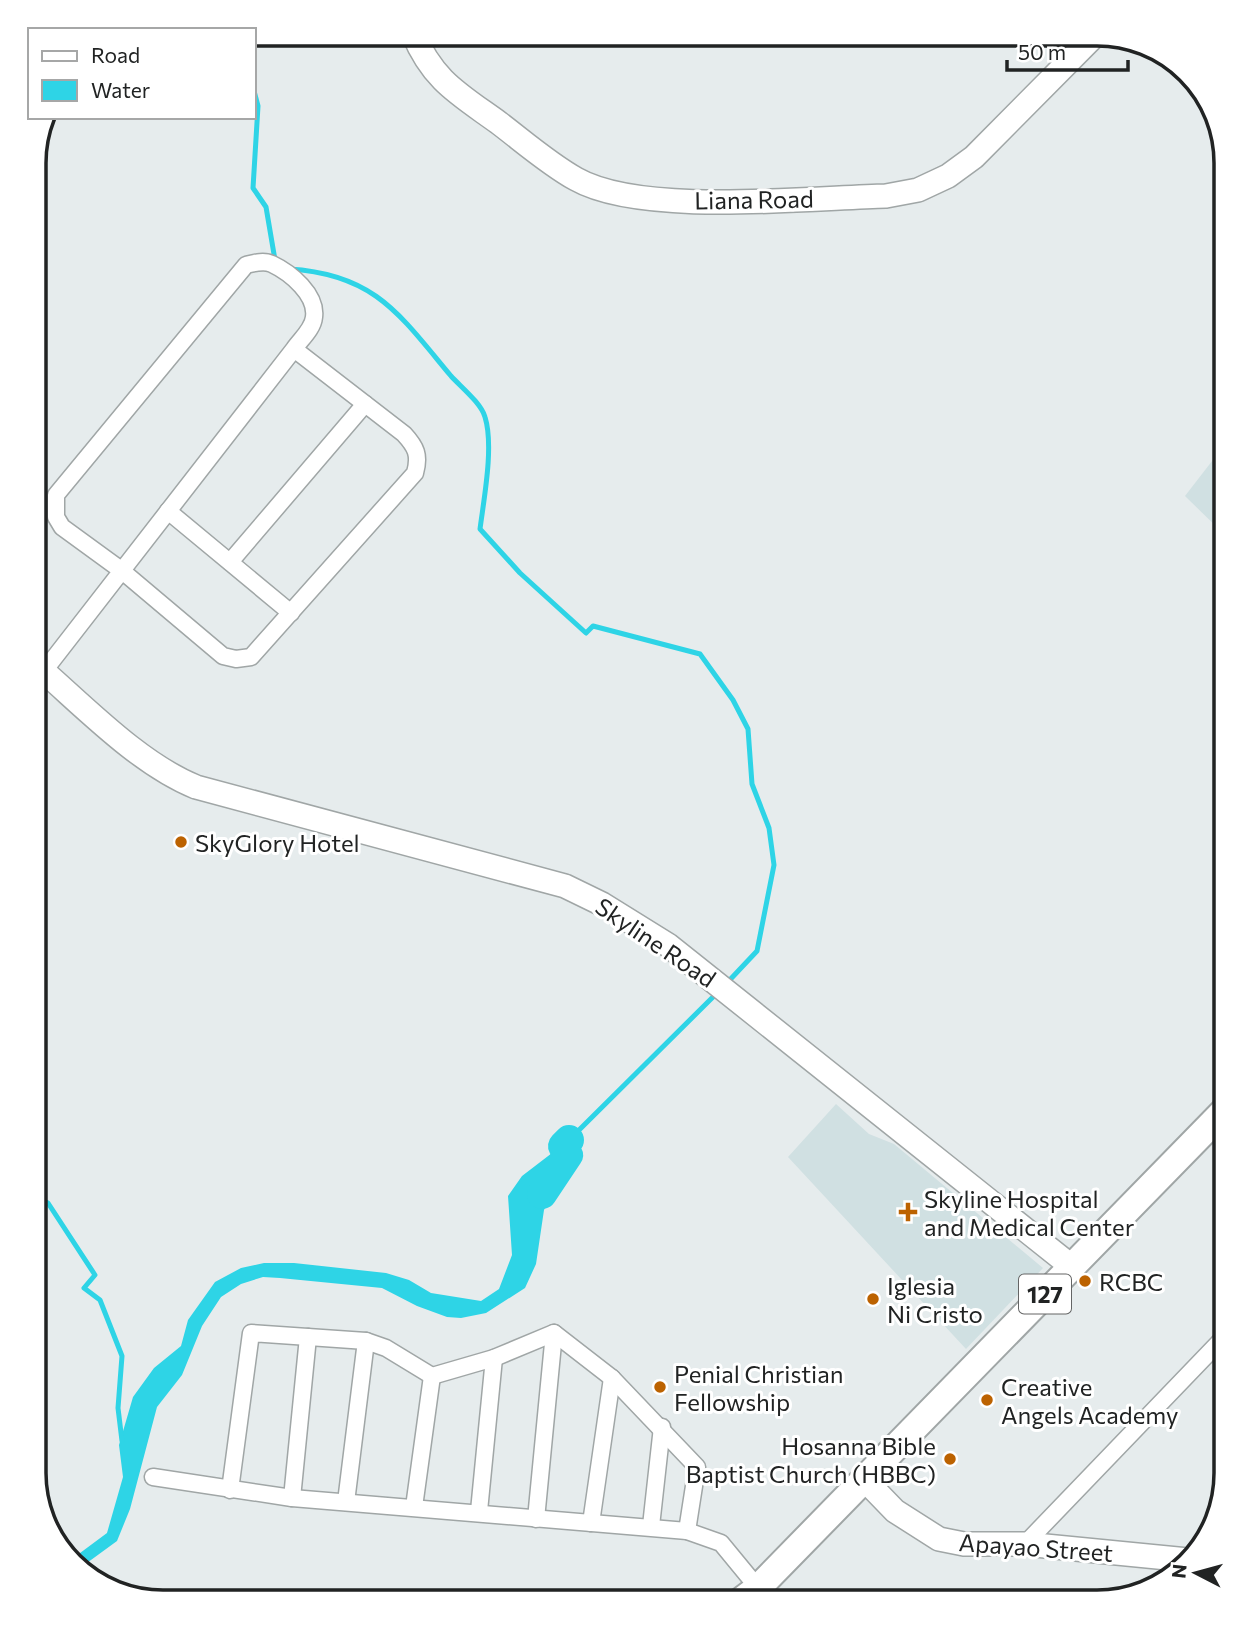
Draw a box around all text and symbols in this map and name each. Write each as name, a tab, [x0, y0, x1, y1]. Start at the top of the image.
legend	[28, 28, 256, 119]
scale bar	[1007, 28, 1128, 72]
text: 50 m	[1018, 39, 1066, 64]
text: Road	[91, 42, 140, 67]
text: Water	[91, 77, 150, 102]
street label: Liana Road	[694, 183, 814, 215]
place label: SkyGlory Hotel	[195, 828, 360, 857]
marker: SkyGlory Hotel	[173, 834, 189, 850]
street label: Skyline Road	[590, 891, 722, 993]
place label: Skyline Hospital and Medical Center	[924, 1184, 1135, 1241]
marker: Skyline Hospital and Medical Center	[898, 1202, 918, 1222]
place label: RCBC	[1099, 1267, 1163, 1296]
place label: Iglesia Ni Cristo	[887, 1271, 983, 1328]
marker: RCBC	[1077, 1273, 1093, 1289]
road number: 127	[1019, 1274, 1071, 1314]
marker: Iglesia Ni Cristo	[865, 1291, 881, 1307]
place label: Penial Christian Fellowship	[674, 1359, 844, 1416]
place label: Creative Angels Academy	[1001, 1372, 1178, 1429]
marker: Penial Christian Fellowship	[652, 1379, 668, 1395]
marker: Creative Angels Academy	[979, 1392, 995, 1408]
place label: Hosanna Bible Baptist Church (HBBC)	[686, 1431, 936, 1488]
marker: Hosanna Bible Baptist Church (HBBC)	[942, 1451, 958, 1467]
street label: Apayao Street	[958, 1527, 1114, 1567]
north arrow	[1161, 1538, 1231, 1608]
text: N	[1166, 1563, 1191, 1579]

